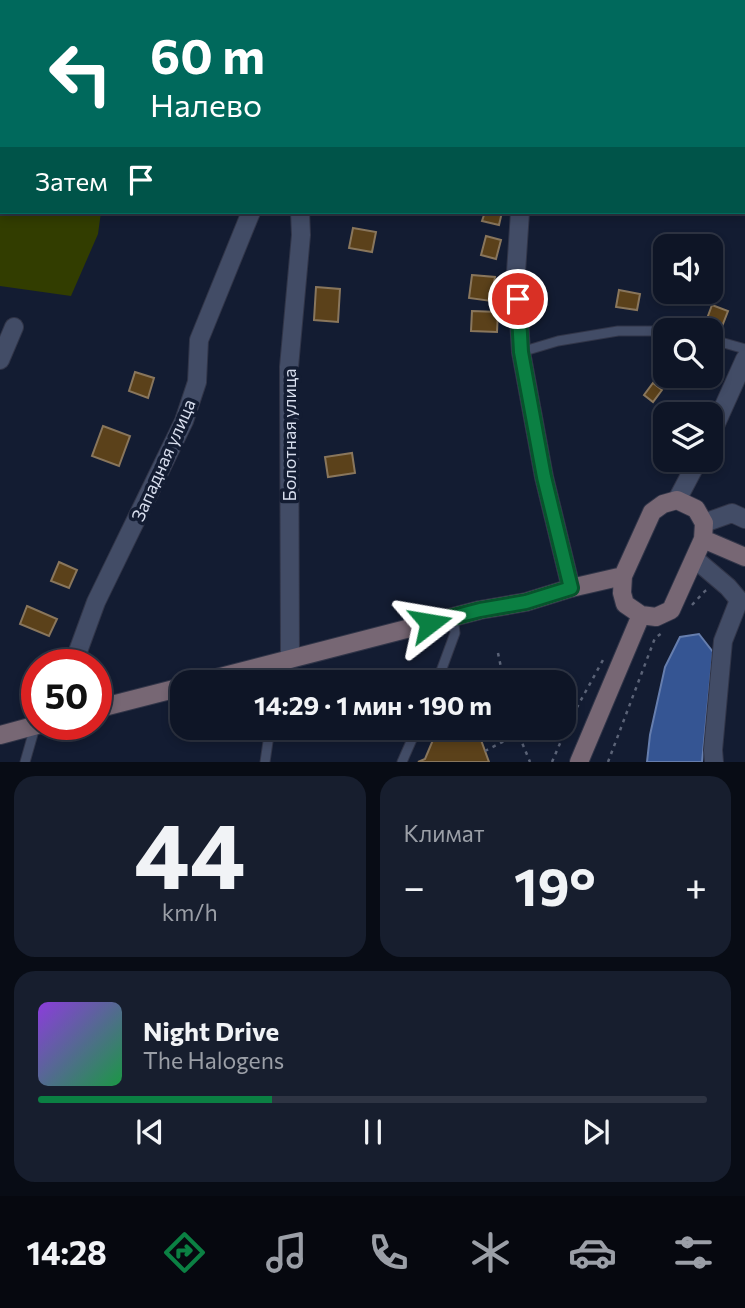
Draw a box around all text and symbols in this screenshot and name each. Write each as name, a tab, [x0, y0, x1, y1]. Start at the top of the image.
text: 60 m	[150, 24, 265, 84]
icon: left	[35, 28, 126, 119]
text: Налево	[150, 84, 262, 124]
icon: arrive	[122, 161, 160, 199]
text: Затем	[35, 165, 108, 196]
map controls	[653, 234, 723, 472]
button: sound	[653, 234, 723, 304]
pin	[488, 269, 548, 329]
icon: arrive	[499, 280, 537, 318]
button: search	[653, 318, 723, 388]
street label: Болотная улица	[278, 368, 300, 502]
street label: Западная улица	[126, 395, 200, 525]
button: layers	[653, 402, 723, 472]
position arrow	[393, 586, 467, 660]
speed limit sign: 50	[21, 649, 112, 740]
text: 14:29 · 1 мин · 190 m	[254, 689, 492, 720]
text: 44	[134, 796, 246, 908]
text: Климат	[404, 819, 485, 847]
text: 19°	[514, 853, 596, 917]
text: −	[404, 862, 425, 909]
text: +	[685, 862, 707, 909]
text: km/h	[162, 898, 218, 926]
text: Night Drive	[143, 1015, 279, 1046]
text: The Halogens	[143, 1046, 284, 1074]
icon: previous	[131, 1113, 169, 1151]
icon: pause	[354, 1113, 392, 1151]
icon: next	[577, 1113, 615, 1151]
icon: directions	[160, 1228, 209, 1277]
icon: music	[262, 1228, 311, 1277]
icon: phone	[364, 1228, 413, 1277]
icon: climate	[466, 1228, 515, 1277]
icon: car	[568, 1228, 617, 1277]
icon: filters	[669, 1228, 718, 1277]
text: 14:28	[26, 1232, 107, 1272]

